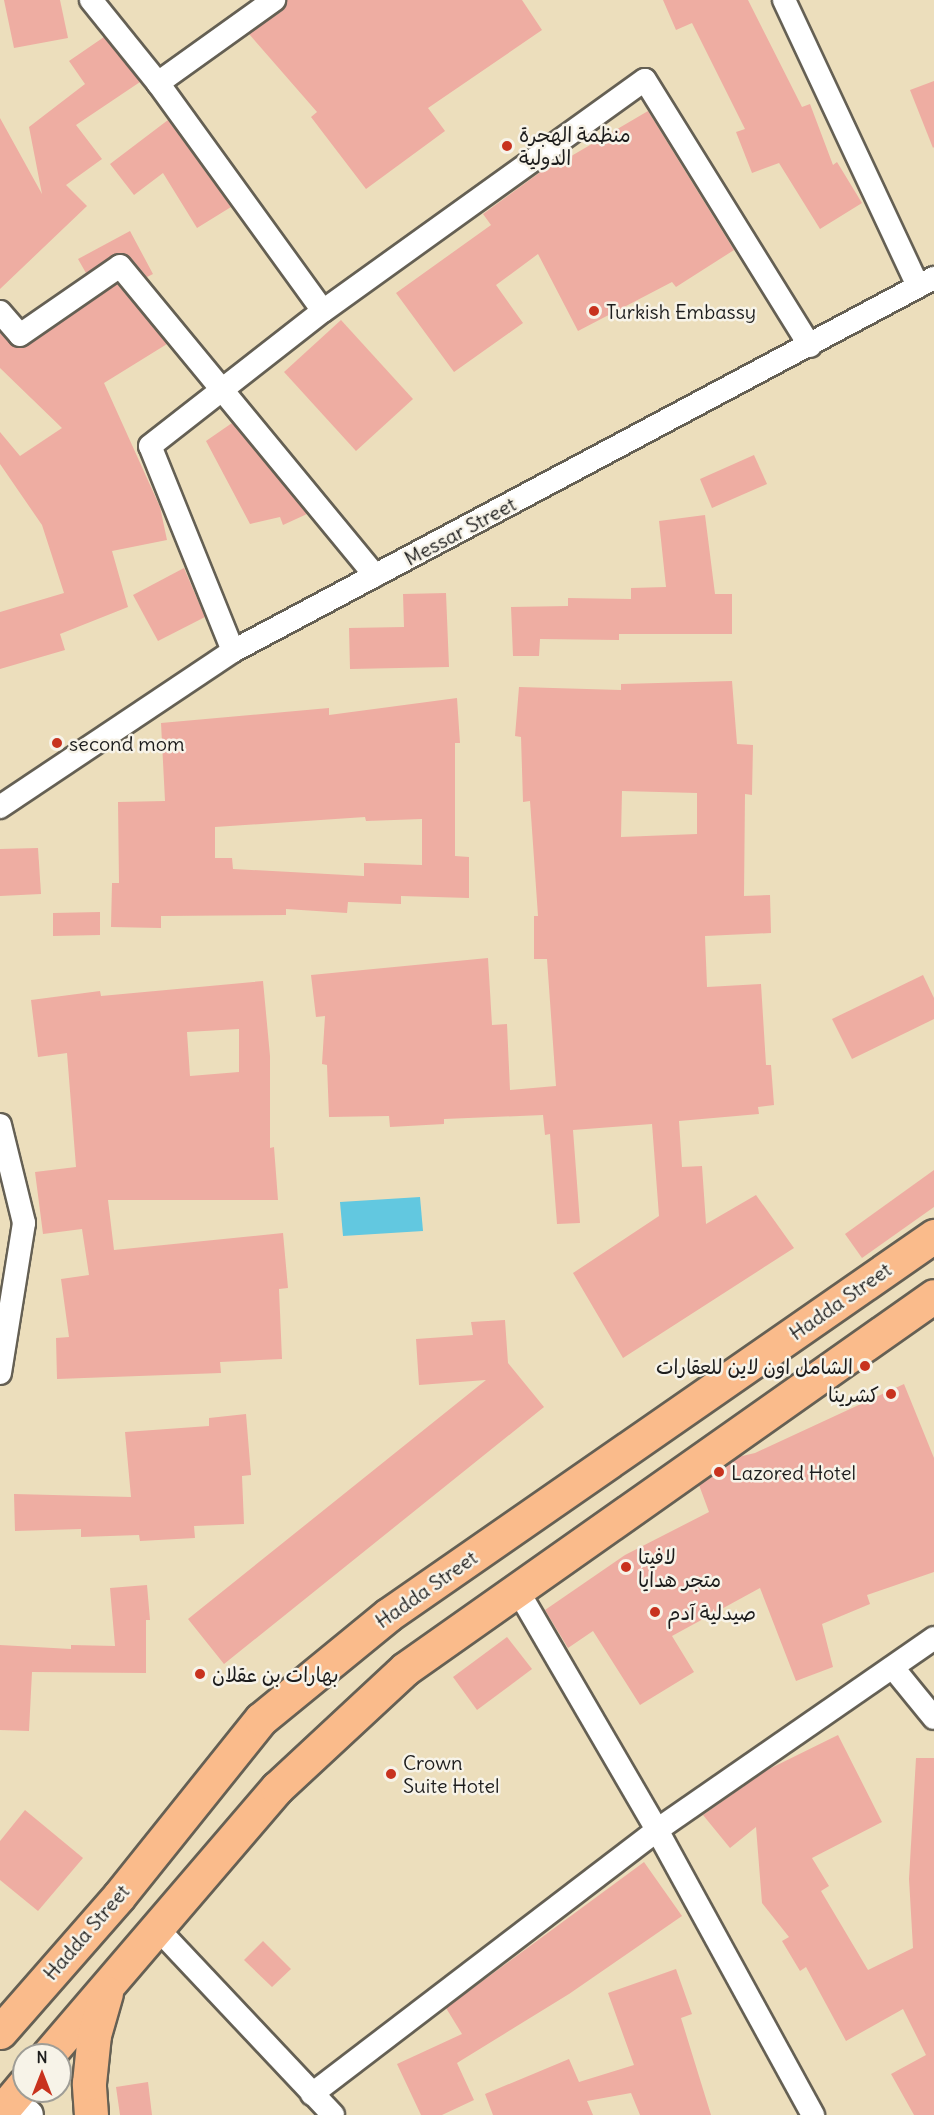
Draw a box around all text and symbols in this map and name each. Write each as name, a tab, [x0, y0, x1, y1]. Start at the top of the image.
place label: منظمة الهجرة الدولية	[519, 122, 631, 169]
marker: منظمة الهجرة الدولية	[500, 139, 514, 153]
place label: Turkish Embassy	[606, 299, 756, 323]
marker: Turkish Embassy	[587, 304, 601, 318]
street label: Messar Street	[400, 492, 520, 570]
place label: second mom	[69, 731, 185, 755]
marker: second mom	[50, 736, 64, 750]
street label: Hadda Street	[784, 1257, 896, 1345]
place label: الشامل اون لاين للعقارات	[656, 1354, 853, 1378]
marker: الشامل اون لاين للعقارات	[858, 1359, 872, 1373]
place label: كشرينا	[828, 1382, 879, 1406]
marker: كشرينا	[884, 1387, 898, 1401]
place label: Lazored Hotel	[731, 1460, 856, 1484]
marker: Lazored Hotel	[712, 1465, 726, 1479]
place label: لافيتا متجر هدايا	[638, 1544, 721, 1591]
street label: Hadda Street	[370, 1545, 482, 1633]
marker: لافيتا متجر هدايا	[619, 1560, 633, 1574]
place label: صيدلية آدم	[667, 1600, 756, 1624]
marker: صيدلية آدم	[648, 1605, 662, 1619]
place label: بهارات بن عقلان	[212, 1662, 338, 1686]
marker: بهارات بن عقلان	[193, 1667, 207, 1681]
place label: Crown Suite Hotel	[403, 1750, 500, 1797]
marker: Crown Suite Hotel	[384, 1767, 398, 1781]
street label: Hadda Street	[38, 1879, 134, 1985]
north arrow	[12, 2043, 72, 2103]
text: N	[36, 2047, 48, 2067]

